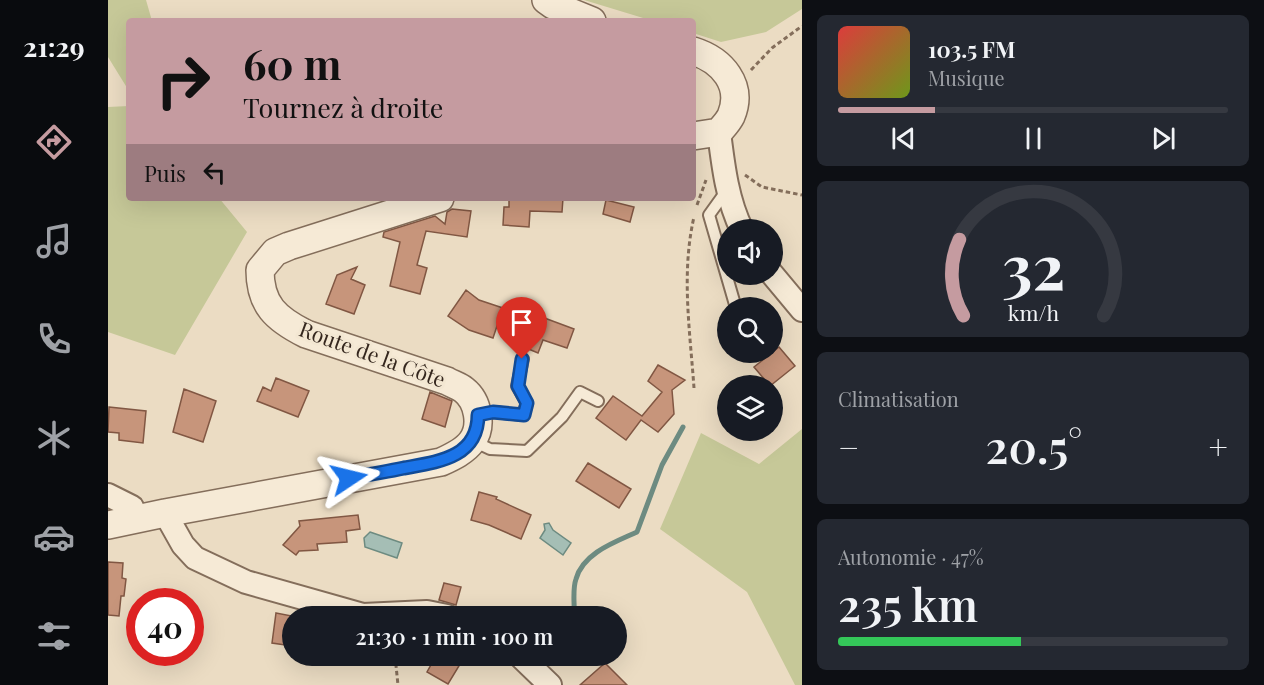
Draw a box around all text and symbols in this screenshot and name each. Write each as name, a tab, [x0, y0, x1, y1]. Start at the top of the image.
text: 21:29	[23, 28, 85, 64]
text: 103.5 FM	[928, 34, 1015, 64]
text: 60 m	[243, 35, 341, 91]
icon: right	[144, 42, 222, 120]
text: Musique	[928, 64, 1005, 91]
text: Tournez à droite	[243, 89, 443, 125]
icon: directions	[33, 121, 75, 163]
icon: previous	[887, 122, 920, 155]
icon: pause	[1017, 122, 1050, 155]
icon: next	[1147, 122, 1180, 155]
icon: left	[198, 156, 231, 189]
text: Puis	[144, 158, 186, 188]
map controls	[717, 219, 783, 441]
button: sound	[717, 219, 783, 285]
icon: music	[33, 220, 75, 262]
text: 32	[1001, 223, 1065, 307]
pin	[496, 297, 547, 359]
button: search	[717, 297, 783, 363]
text: km/h	[1007, 299, 1059, 327]
icon: arrive	[505, 306, 538, 339]
street label: Route de la Côte	[296, 314, 450, 393]
icon: phone	[33, 318, 75, 360]
button: layers	[717, 375, 783, 441]
text: Climatisation	[838, 385, 959, 412]
text: 20.5°	[986, 415, 1082, 475]
icon: climate	[33, 417, 75, 459]
text: −	[838, 424, 859, 468]
text: +	[1209, 424, 1228, 468]
position arrow	[317, 446, 381, 510]
icon: car	[33, 516, 75, 558]
text: Autonomie · 47%	[838, 543, 984, 570]
text: 235 km	[838, 573, 978, 633]
speed limit sign: 40	[126, 588, 204, 666]
icon: filters	[33, 615, 75, 657]
text: 21:30 · 1 min · 100 m	[356, 621, 553, 651]

